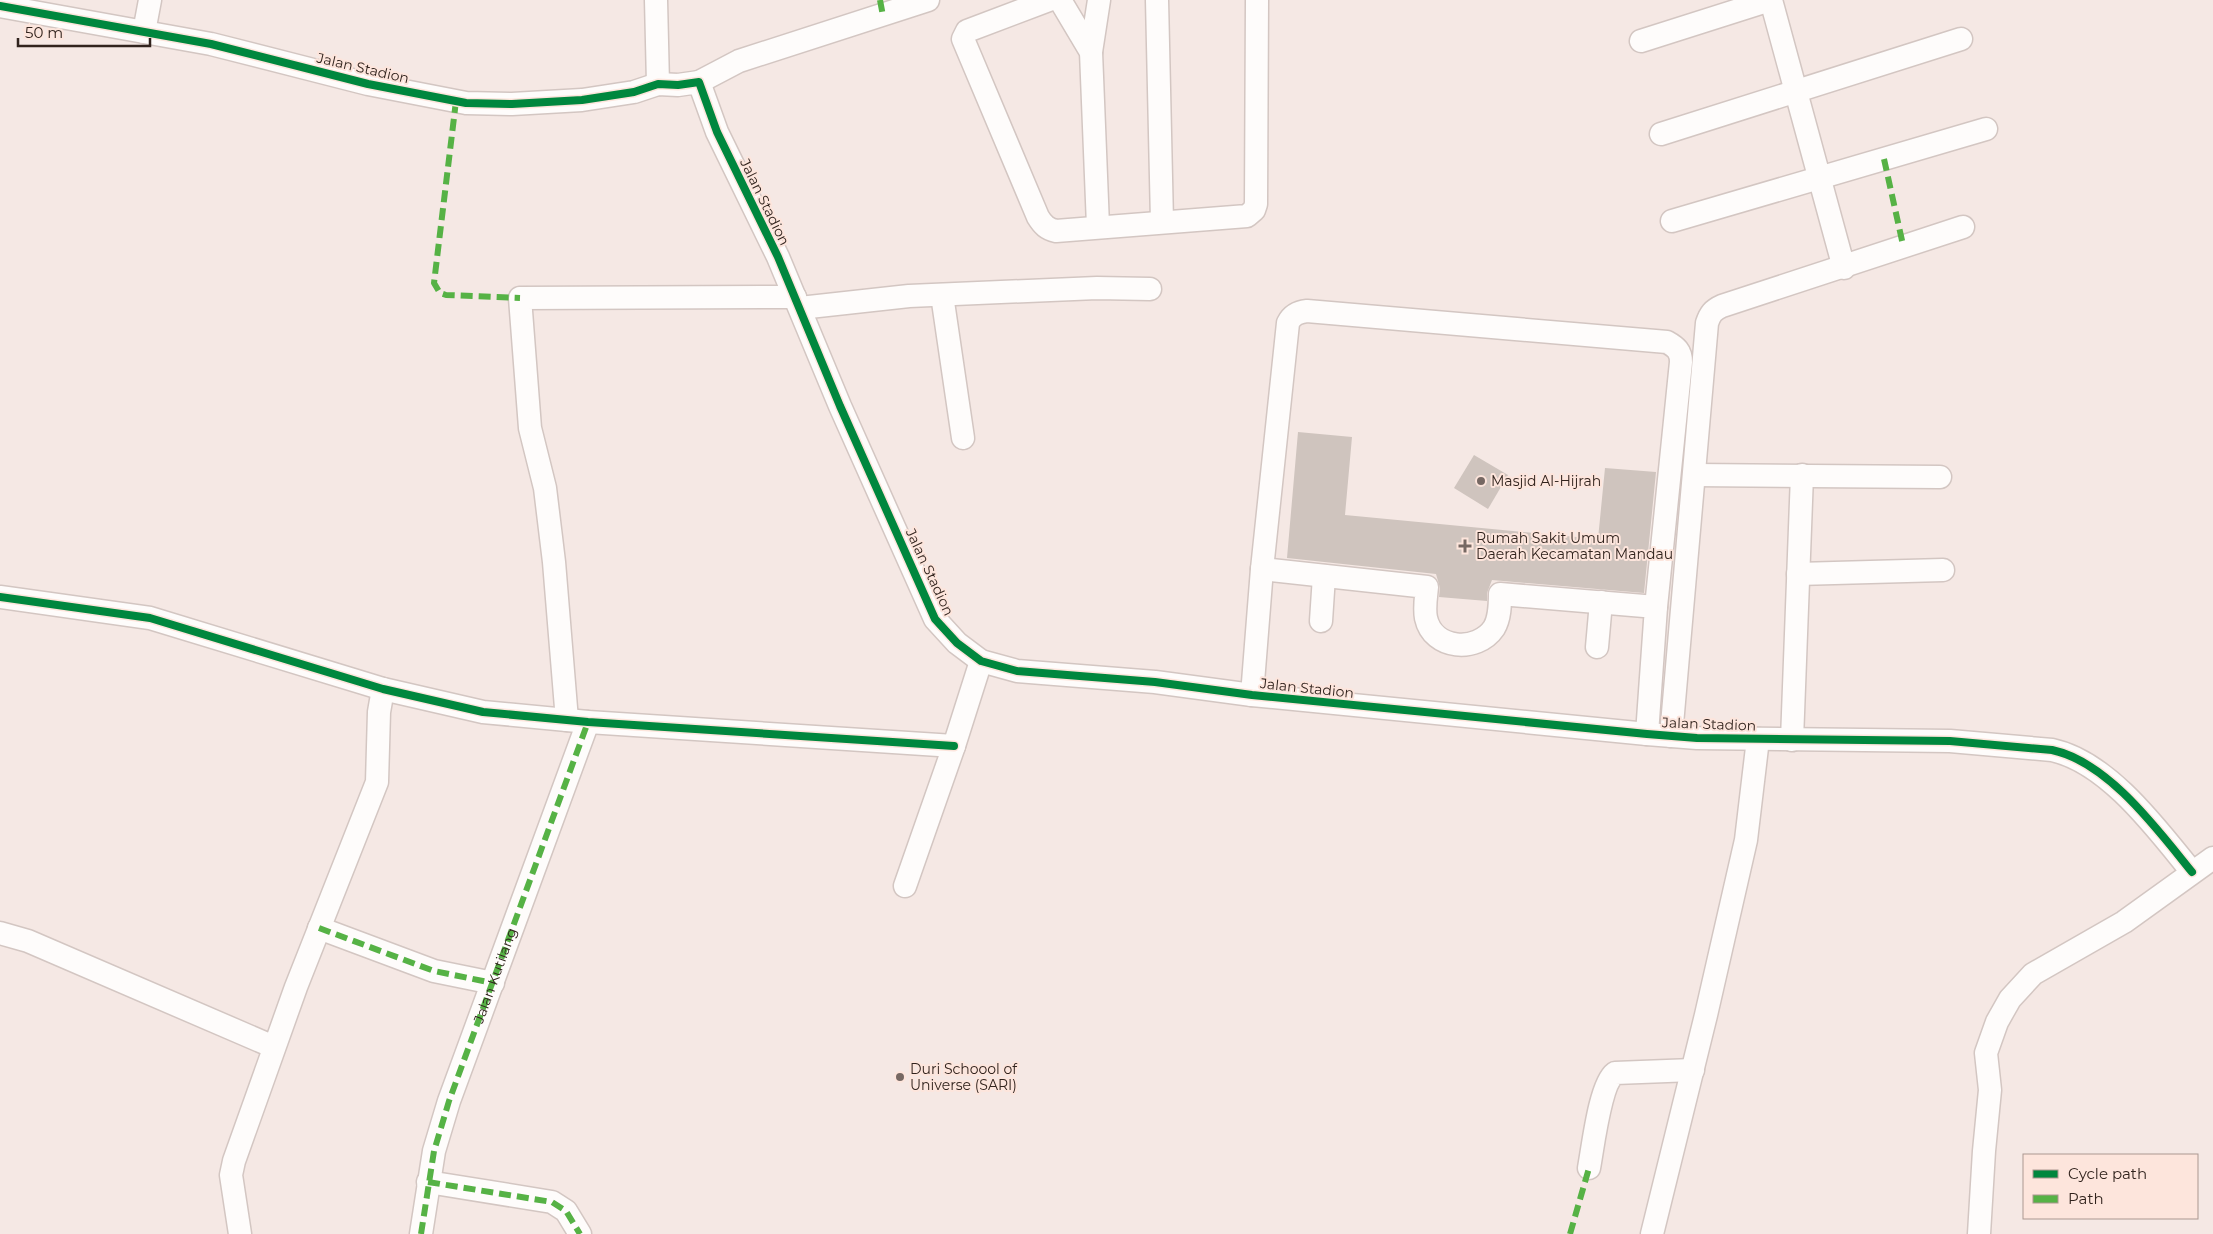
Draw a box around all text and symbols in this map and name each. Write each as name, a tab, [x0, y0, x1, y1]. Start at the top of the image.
scale bar	[18, 15, 150, 47]
text: 50 m	[25, 23, 63, 42]
street label: Jalan Stadion	[314, 48, 411, 87]
street label: Jalan Stadion	[736, 155, 794, 248]
place label: Masjid Al-Hijrah	[1491, 472, 1601, 490]
marker: Masjid Al-Hijrah	[1475, 475, 1487, 487]
street label: Jalan Stadion	[902, 525, 958, 618]
place label: Rumah Sakit Umum Daerah Kecamatan Mandau	[1476, 529, 1673, 563]
marker: Rumah Sakit Umum Daerah Kecamatan Mandau	[1458, 539, 1472, 553]
street label: Jalan Stadion	[1258, 674, 1355, 702]
street label: Jalan Stadion	[1661, 713, 1756, 735]
street label: Jalan Kutilang	[469, 925, 521, 1026]
place label: Duri Schoool of Universe (SARI)	[910, 1060, 1018, 1094]
marker: Duri Schoool of Universe (SARI)	[894, 1071, 906, 1083]
legend	[2023, 1154, 2198, 1219]
text: Cycle path	[2068, 1164, 2147, 1183]
text: Path	[2068, 1189, 2104, 1208]

